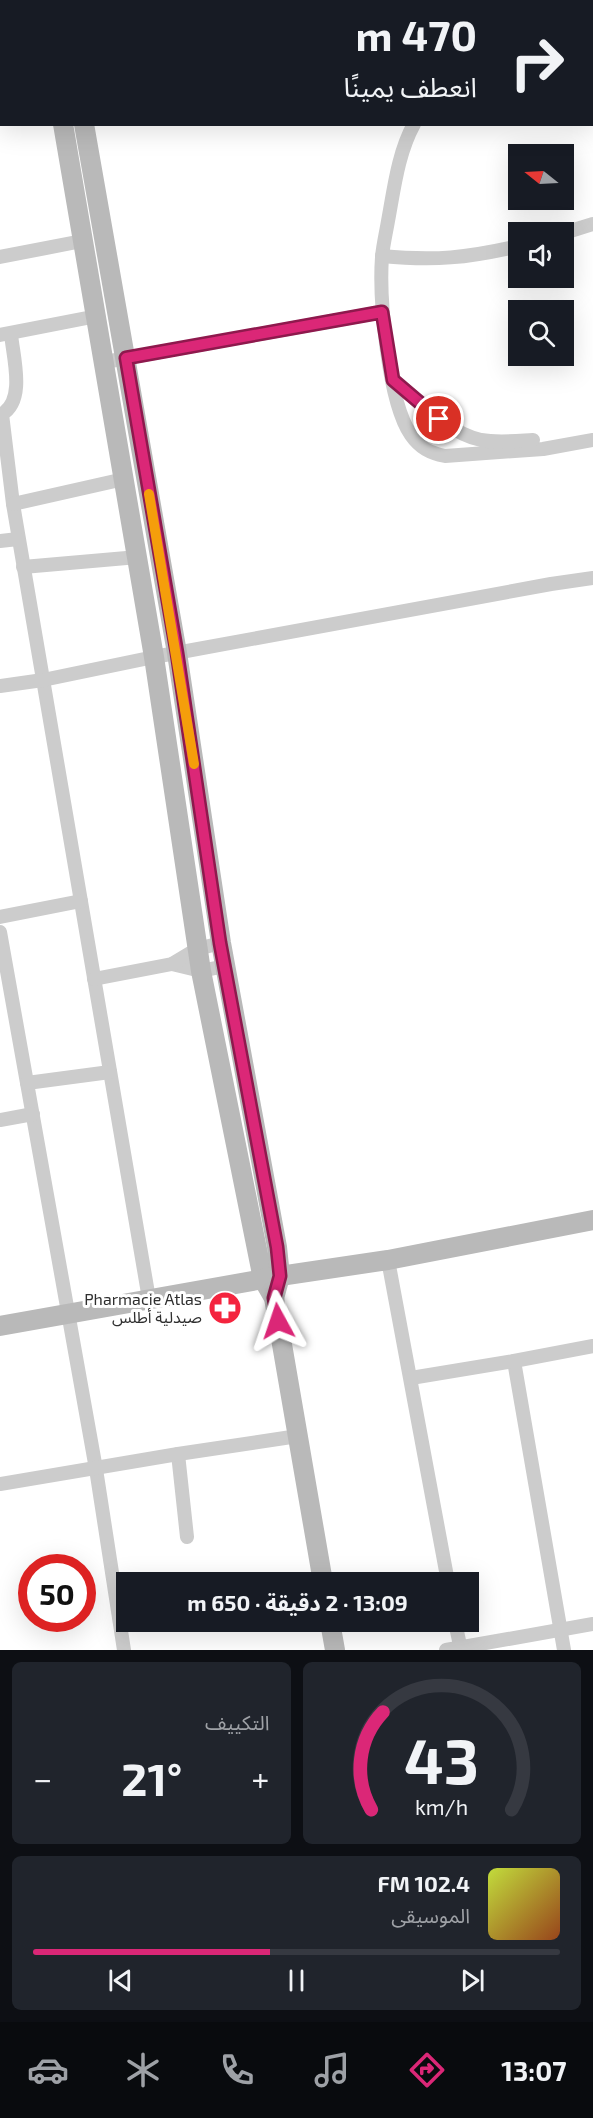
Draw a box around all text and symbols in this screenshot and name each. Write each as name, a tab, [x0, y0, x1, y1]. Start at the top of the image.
text: 470 m	[355, 9, 477, 59]
icon: right	[498, 24, 576, 102]
text: انعطف يمينًا	[344, 70, 477, 102]
north arrow	[508, 144, 574, 210]
map controls	[508, 144, 574, 366]
button: sound	[508, 222, 574, 288]
button: search	[508, 300, 574, 366]
pin	[413, 393, 464, 444]
icon: arrive	[422, 402, 455, 435]
place label: Pharmacie Atlas صيدلية أطلس	[84, 1289, 202, 1327]
position arrow	[246, 1289, 310, 1353]
pharmacy icon: Pharmacie Atlas صيدلية أطلس	[207, 1290, 243, 1326]
speed limit sign: 50	[18, 1554, 96, 1632]
text: 13:09 · 2 دقيقة · 650 m	[187, 1589, 408, 1615]
text: التكييف	[205, 1710, 270, 1734]
text: 43	[404, 1722, 479, 1797]
text: 21°	[121, 1751, 182, 1805]
text: −	[33, 1758, 52, 1798]
text: +	[251, 1758, 269, 1798]
text: km/h	[415, 1794, 468, 1819]
text: 102.4 FM	[377, 1870, 470, 1896]
text: الموسيقى	[391, 1903, 470, 1927]
icon: previous	[104, 1964, 137, 1997]
icon: pause	[280, 1964, 313, 1997]
icon: next	[456, 1964, 489, 1997]
icon: car	[27, 2049, 69, 2091]
icon: climate	[122, 2049, 164, 2091]
icon: phone	[216, 2049, 258, 2091]
icon: music	[311, 2049, 353, 2091]
icon: directions	[406, 2049, 448, 2091]
text: 13:07	[501, 2054, 567, 2086]

